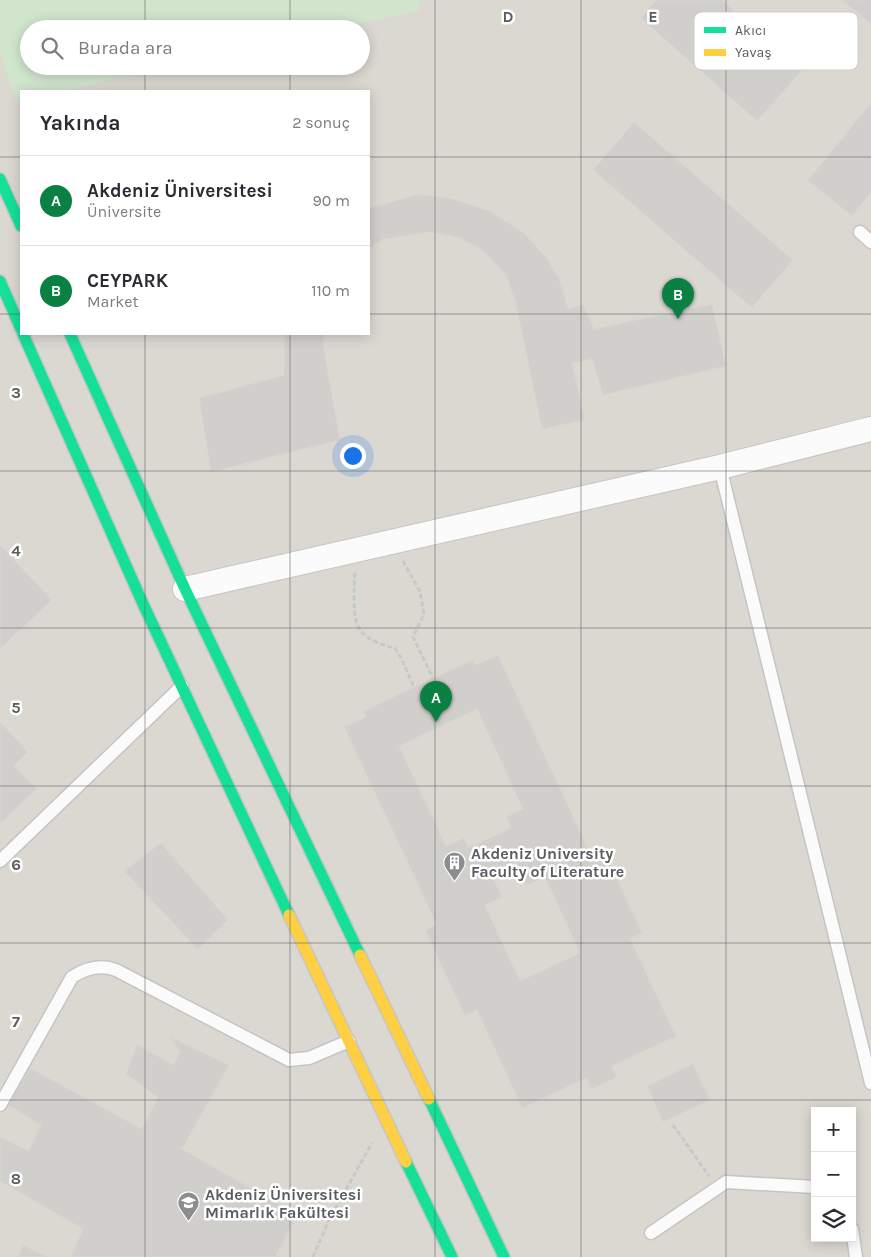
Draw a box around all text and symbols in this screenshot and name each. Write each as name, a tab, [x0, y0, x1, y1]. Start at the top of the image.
text: D	[503, 7, 514, 26]
text: E	[648, 7, 658, 26]
legend	[694, 12, 858, 70]
search box	[20, 20, 370, 75]
text: Akıcı	[735, 22, 767, 39]
icon: search	[38, 34, 66, 62]
text: Burada ara	[78, 37, 173, 59]
text: Yavaş	[735, 44, 772, 61]
text: Yakında	[40, 111, 121, 135]
text: 2 sonuç	[292, 113, 350, 132]
text: Akdeniz Üniversitesi	[87, 180, 273, 202]
text: A	[51, 191, 61, 210]
text: 90 m	[312, 191, 350, 210]
text: Üniversite	[87, 202, 161, 221]
text: CEYPARK	[87, 270, 168, 292]
pin: B	[662, 278, 694, 319]
text: B	[51, 281, 61, 300]
text: 110 m	[311, 281, 350, 300]
text: Market	[87, 292, 138, 311]
text: 3	[11, 383, 21, 402]
your location	[340, 443, 366, 469]
text: 4	[11, 541, 21, 560]
pin: A	[420, 681, 452, 722]
text: 5	[11, 698, 21, 717]
place label: Akdeniz University Faculty of Literature	[471, 844, 624, 881]
building icon: Akdeniz University Faculty of Literature	[443, 850, 467, 881]
text: 6	[11, 855, 21, 874]
text: 7	[12, 1012, 20, 1031]
map controls	[811, 1107, 856, 1242]
button: +	[811, 1107, 856, 1152]
button: −	[811, 1152, 856, 1197]
text: 8	[11, 1169, 21, 1188]
place label: Akdeniz Üniversitesi Mimarlık Fakültesi	[205, 1185, 361, 1222]
school or university icon: Akdeniz Üniversitesi Mimarlık Fakültesi	[177, 1191, 201, 1222]
button: layers	[811, 1197, 856, 1242]

